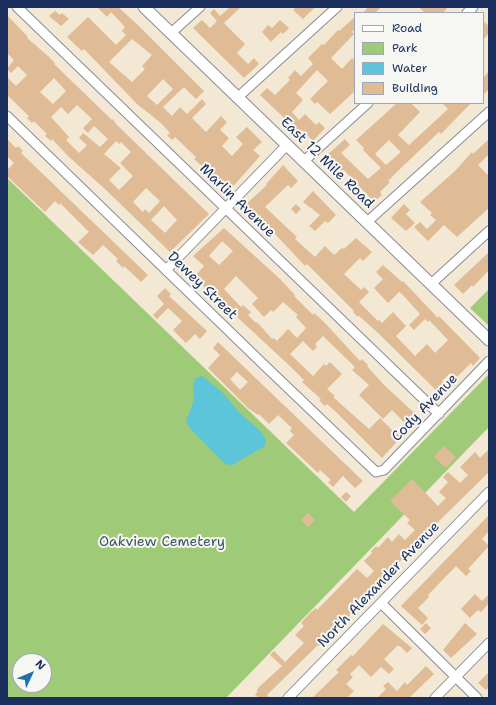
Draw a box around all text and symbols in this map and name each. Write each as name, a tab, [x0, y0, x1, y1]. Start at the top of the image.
legend	[354, 12, 484, 104]
text: Road	[392, 20, 422, 36]
text: Park	[392, 40, 418, 56]
text: Water	[392, 60, 427, 76]
text: Building	[392, 80, 438, 96]
street label: East 12 Mile Road	[277, 114, 377, 212]
street label: Marlin Avenue	[196, 161, 278, 241]
street label: Dewey Street	[164, 249, 240, 323]
street label: Cody Avenue	[389, 371, 461, 445]
street label: North Alexander Avenue	[315, 519, 443, 651]
park label: Oakview Cemetery	[99, 534, 225, 550]
north arrow	[12, 653, 52, 693]
text: N	[32, 657, 49, 673]

